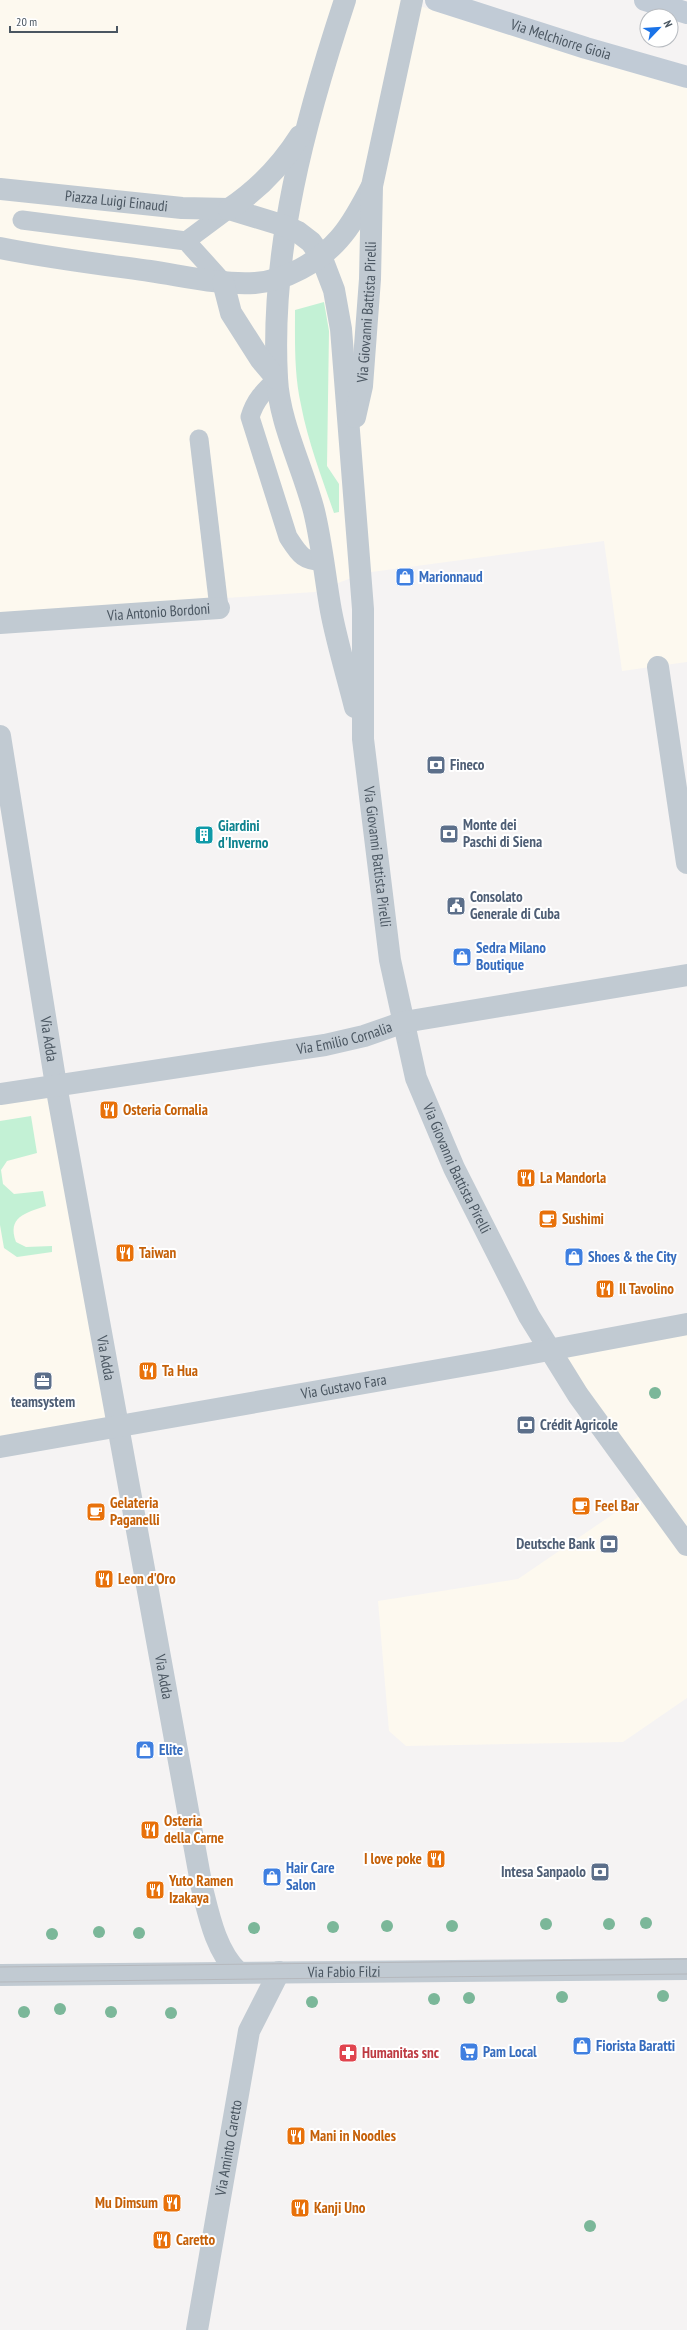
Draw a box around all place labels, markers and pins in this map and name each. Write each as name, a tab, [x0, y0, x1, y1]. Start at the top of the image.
shop icon: Marionnaud	[394, 566, 416, 588]
place label: Marionnaud	[419, 567, 483, 586]
bank icon: Fineco	[425, 754, 447, 776]
place label: Fineco	[450, 755, 485, 774]
place label: Monte dei Paschi di Siena	[463, 815, 542, 851]
place label: Giardini d'Inverno	[218, 816, 269, 852]
bank icon: Monte dei Paschi di Siena	[438, 823, 460, 845]
building icon: Giardini d'Inverno	[193, 824, 215, 846]
place label: Consolato Generale di Cuba	[470, 887, 560, 923]
public building icon: Consolato Generale di Cuba	[445, 895, 467, 917]
place label: Sedra Milano Boutique	[476, 938, 546, 974]
shop icon: Sedra Milano Boutique	[451, 946, 473, 968]
restaurant icon: Osteria Cornalia	[98, 1099, 120, 1121]
place label: Osteria Cornalia	[123, 1100, 208, 1119]
restaurant icon: La Mandorla	[515, 1167, 537, 1189]
place label: La Mandorla	[540, 1168, 606, 1187]
cafe icon: Sushimi	[537, 1208, 559, 1230]
place label: Sushimi	[562, 1209, 604, 1228]
restaurant icon: Taiwan	[114, 1242, 136, 1264]
place label: Taiwan	[139, 1243, 177, 1262]
shop icon: Shoes & the City	[563, 1246, 585, 1268]
place label: Shoes & the City	[588, 1247, 678, 1266]
restaurant icon: Il Tavolino	[594, 1278, 616, 1300]
place label: Il Tavolino	[619, 1279, 674, 1298]
restaurant icon: Ta Hua	[137, 1360, 159, 1382]
place label: Ta Hua	[162, 1361, 198, 1380]
office icon: teamsystem	[32, 1370, 54, 1392]
place label: teamsystem	[11, 1392, 75, 1411]
bank icon: Crédit Agricole	[515, 1414, 537, 1436]
place label: Crédit Agricole	[540, 1415, 618, 1434]
place label: Gelateria Paganelli	[110, 1493, 160, 1529]
cafe icon: Feel Bar	[570, 1495, 592, 1517]
place label: Feel Bar	[595, 1496, 639, 1515]
cafe icon: Gelateria Paganelli	[85, 1501, 107, 1523]
bank icon: Deutsche Bank	[598, 1533, 620, 1555]
place label: Deutsche Bank	[516, 1534, 596, 1553]
restaurant icon: Leon d'Oro	[93, 1568, 115, 1590]
place label: Leon d'Oro	[118, 1569, 176, 1588]
shop icon: Elite	[134, 1739, 156, 1761]
place label: Elite	[159, 1740, 183, 1759]
place label: Osteria della Carne	[164, 1811, 224, 1847]
restaurant icon: Osteria della Carne	[139, 1819, 161, 1841]
restaurant icon: I love poke	[425, 1848, 447, 1870]
place label: I love poke	[364, 1849, 422, 1868]
place label: Hair Care Salon	[286, 1858, 335, 1894]
bank icon: Intesa Sanpaolo	[589, 1861, 611, 1883]
place label: Intesa Sanpaolo	[501, 1862, 586, 1881]
shop icon: Hair Care Salon	[261, 1866, 283, 1888]
place label: Yuto Ramen Izakaya	[168, 1871, 233, 1907]
restaurant icon: Yuto Ramen Izakaya	[144, 1879, 166, 1901]
shop icon: Fiorista Baratti	[571, 2035, 593, 2057]
place label: Fiorista Baratti	[596, 2036, 675, 2055]
supermarket icon: Pam Local	[458, 2041, 480, 2063]
pharmacy icon: Humanitas snc	[337, 2042, 359, 2064]
place label: Pam Local	[483, 2042, 537, 2061]
place label: Humanitas snc	[362, 2043, 440, 2062]
restaurant icon: Mani in Noodles	[285, 2125, 307, 2147]
place label: Mani in Noodles	[310, 2126, 396, 2145]
restaurant icon: Mu Dimsum	[161, 2192, 183, 2214]
place label: Mu Dimsum	[95, 2193, 158, 2212]
restaurant icon: Kanji Uno	[289, 2197, 311, 2219]
place label: Kanji Uno	[314, 2198, 366, 2217]
restaurant icon: Caretto	[151, 2229, 173, 2251]
place label: Caretto	[176, 2230, 215, 2249]

